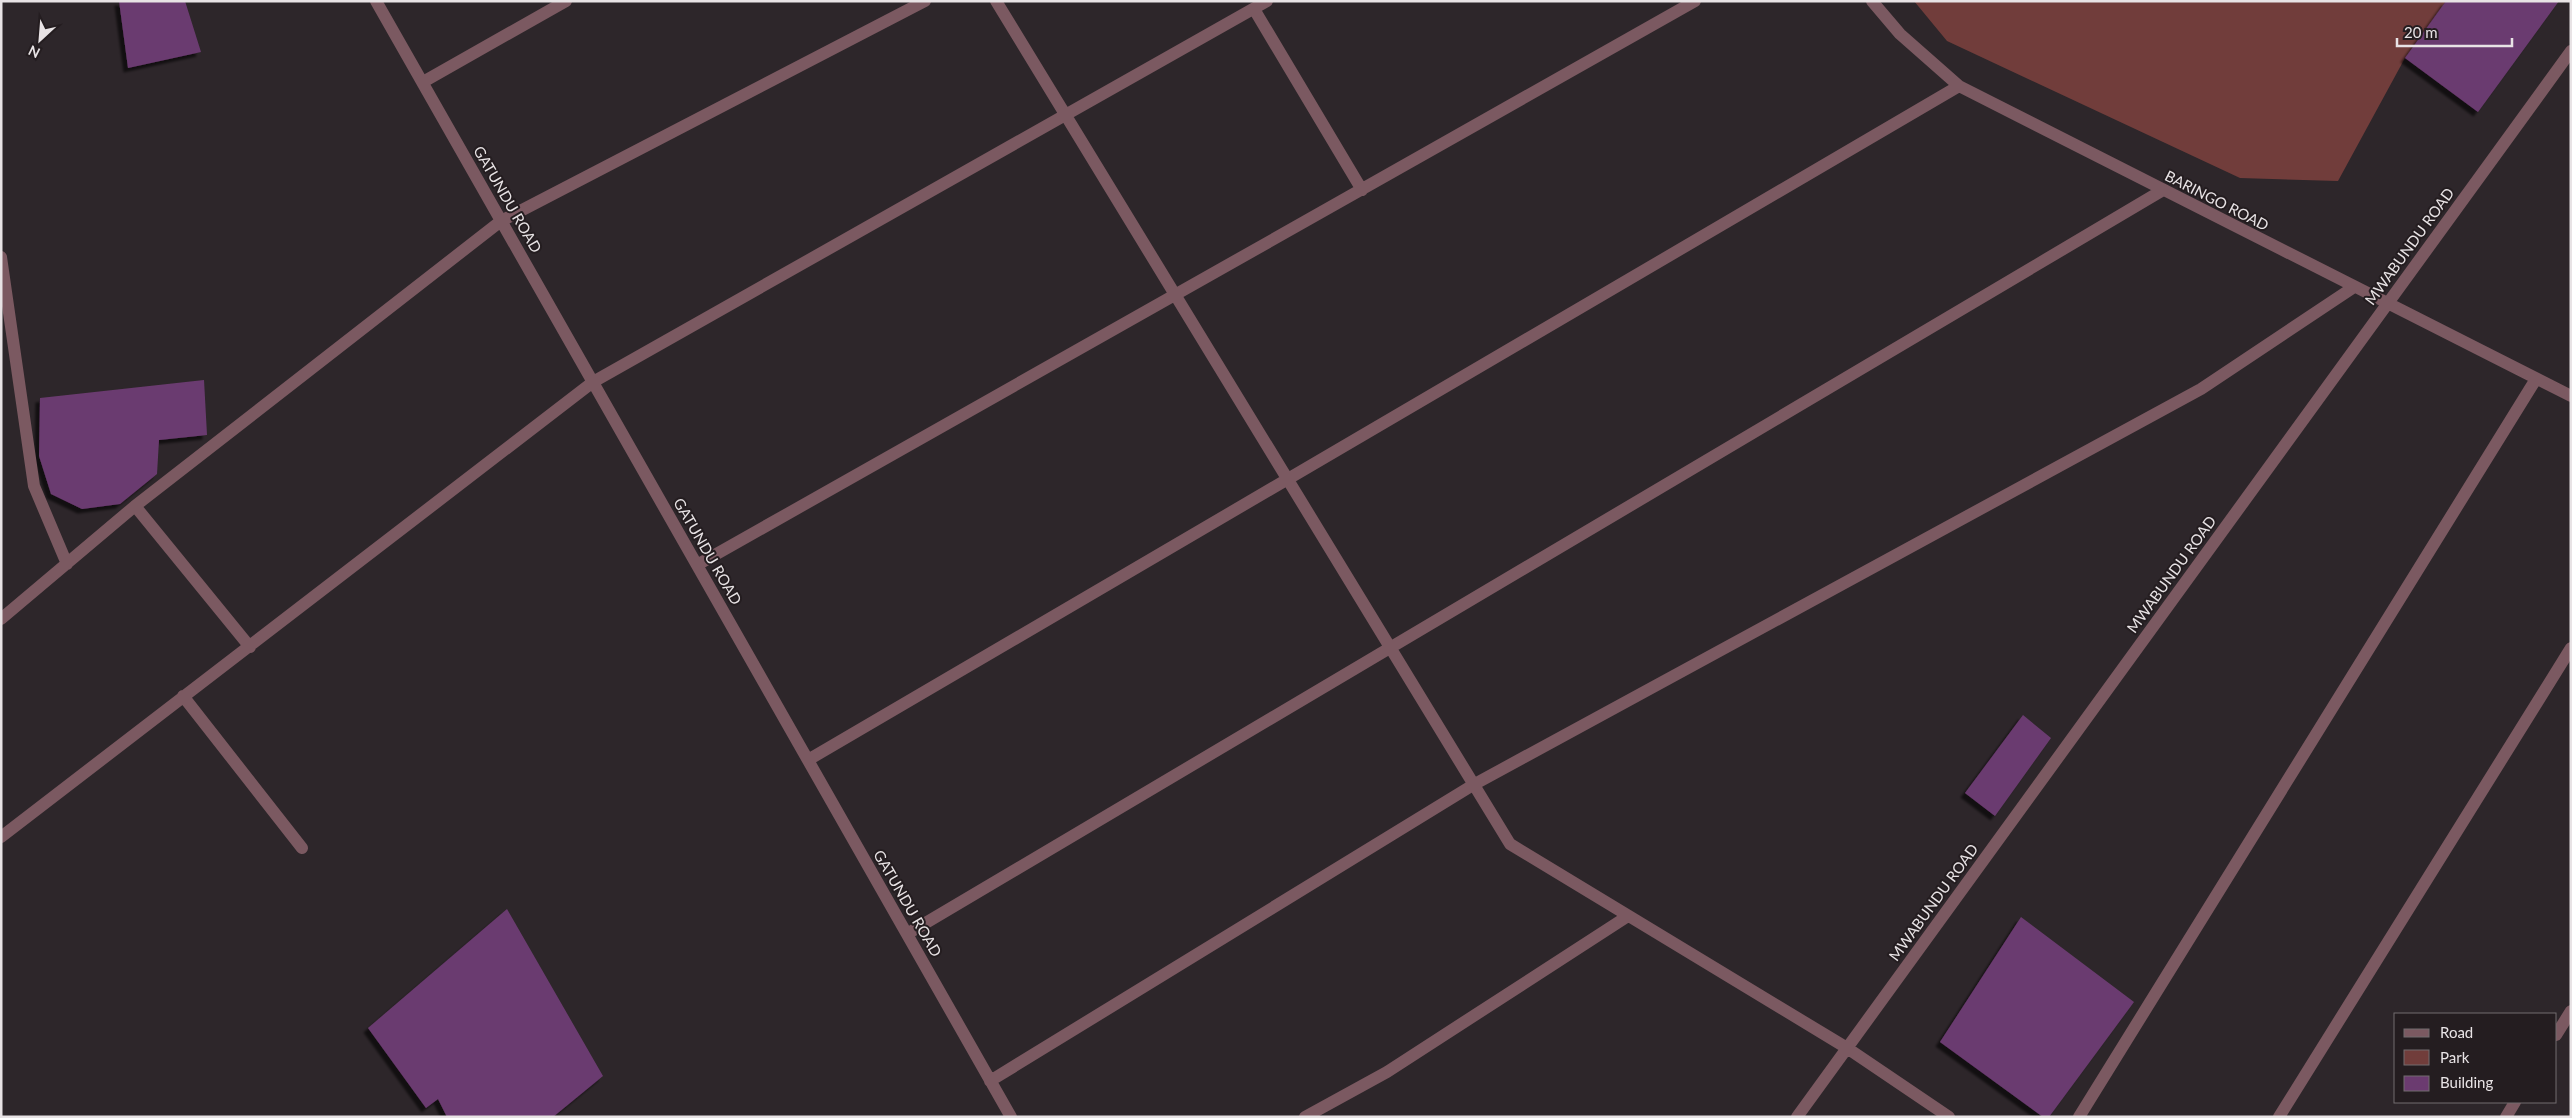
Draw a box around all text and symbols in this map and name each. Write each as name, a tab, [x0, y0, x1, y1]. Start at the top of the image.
north arrow	[15, 15, 65, 65]
scale bar	[2397, 15, 2512, 47]
text: 20 m	[2404, 23, 2438, 41]
text: N	[26, 42, 43, 62]
street label: GATUNDU ROAD	[470, 142, 546, 256]
street label: BARINGO ROAD	[2162, 166, 2272, 234]
street label: MWABUNDU ROAD	[2361, 184, 2457, 308]
street label: GATUNDU ROAD	[670, 494, 746, 608]
street label: MWABUNDU ROAD	[2123, 512, 2219, 636]
street label: MWABUNDU ROAD	[1885, 840, 1981, 964]
street label: GATUNDU ROAD	[870, 846, 946, 960]
legend	[2394, 1013, 2557, 1103]
text: Road	[2440, 1023, 2473, 1041]
text: Park	[2440, 1048, 2470, 1066]
text: Building	[2440, 1073, 2493, 1091]

